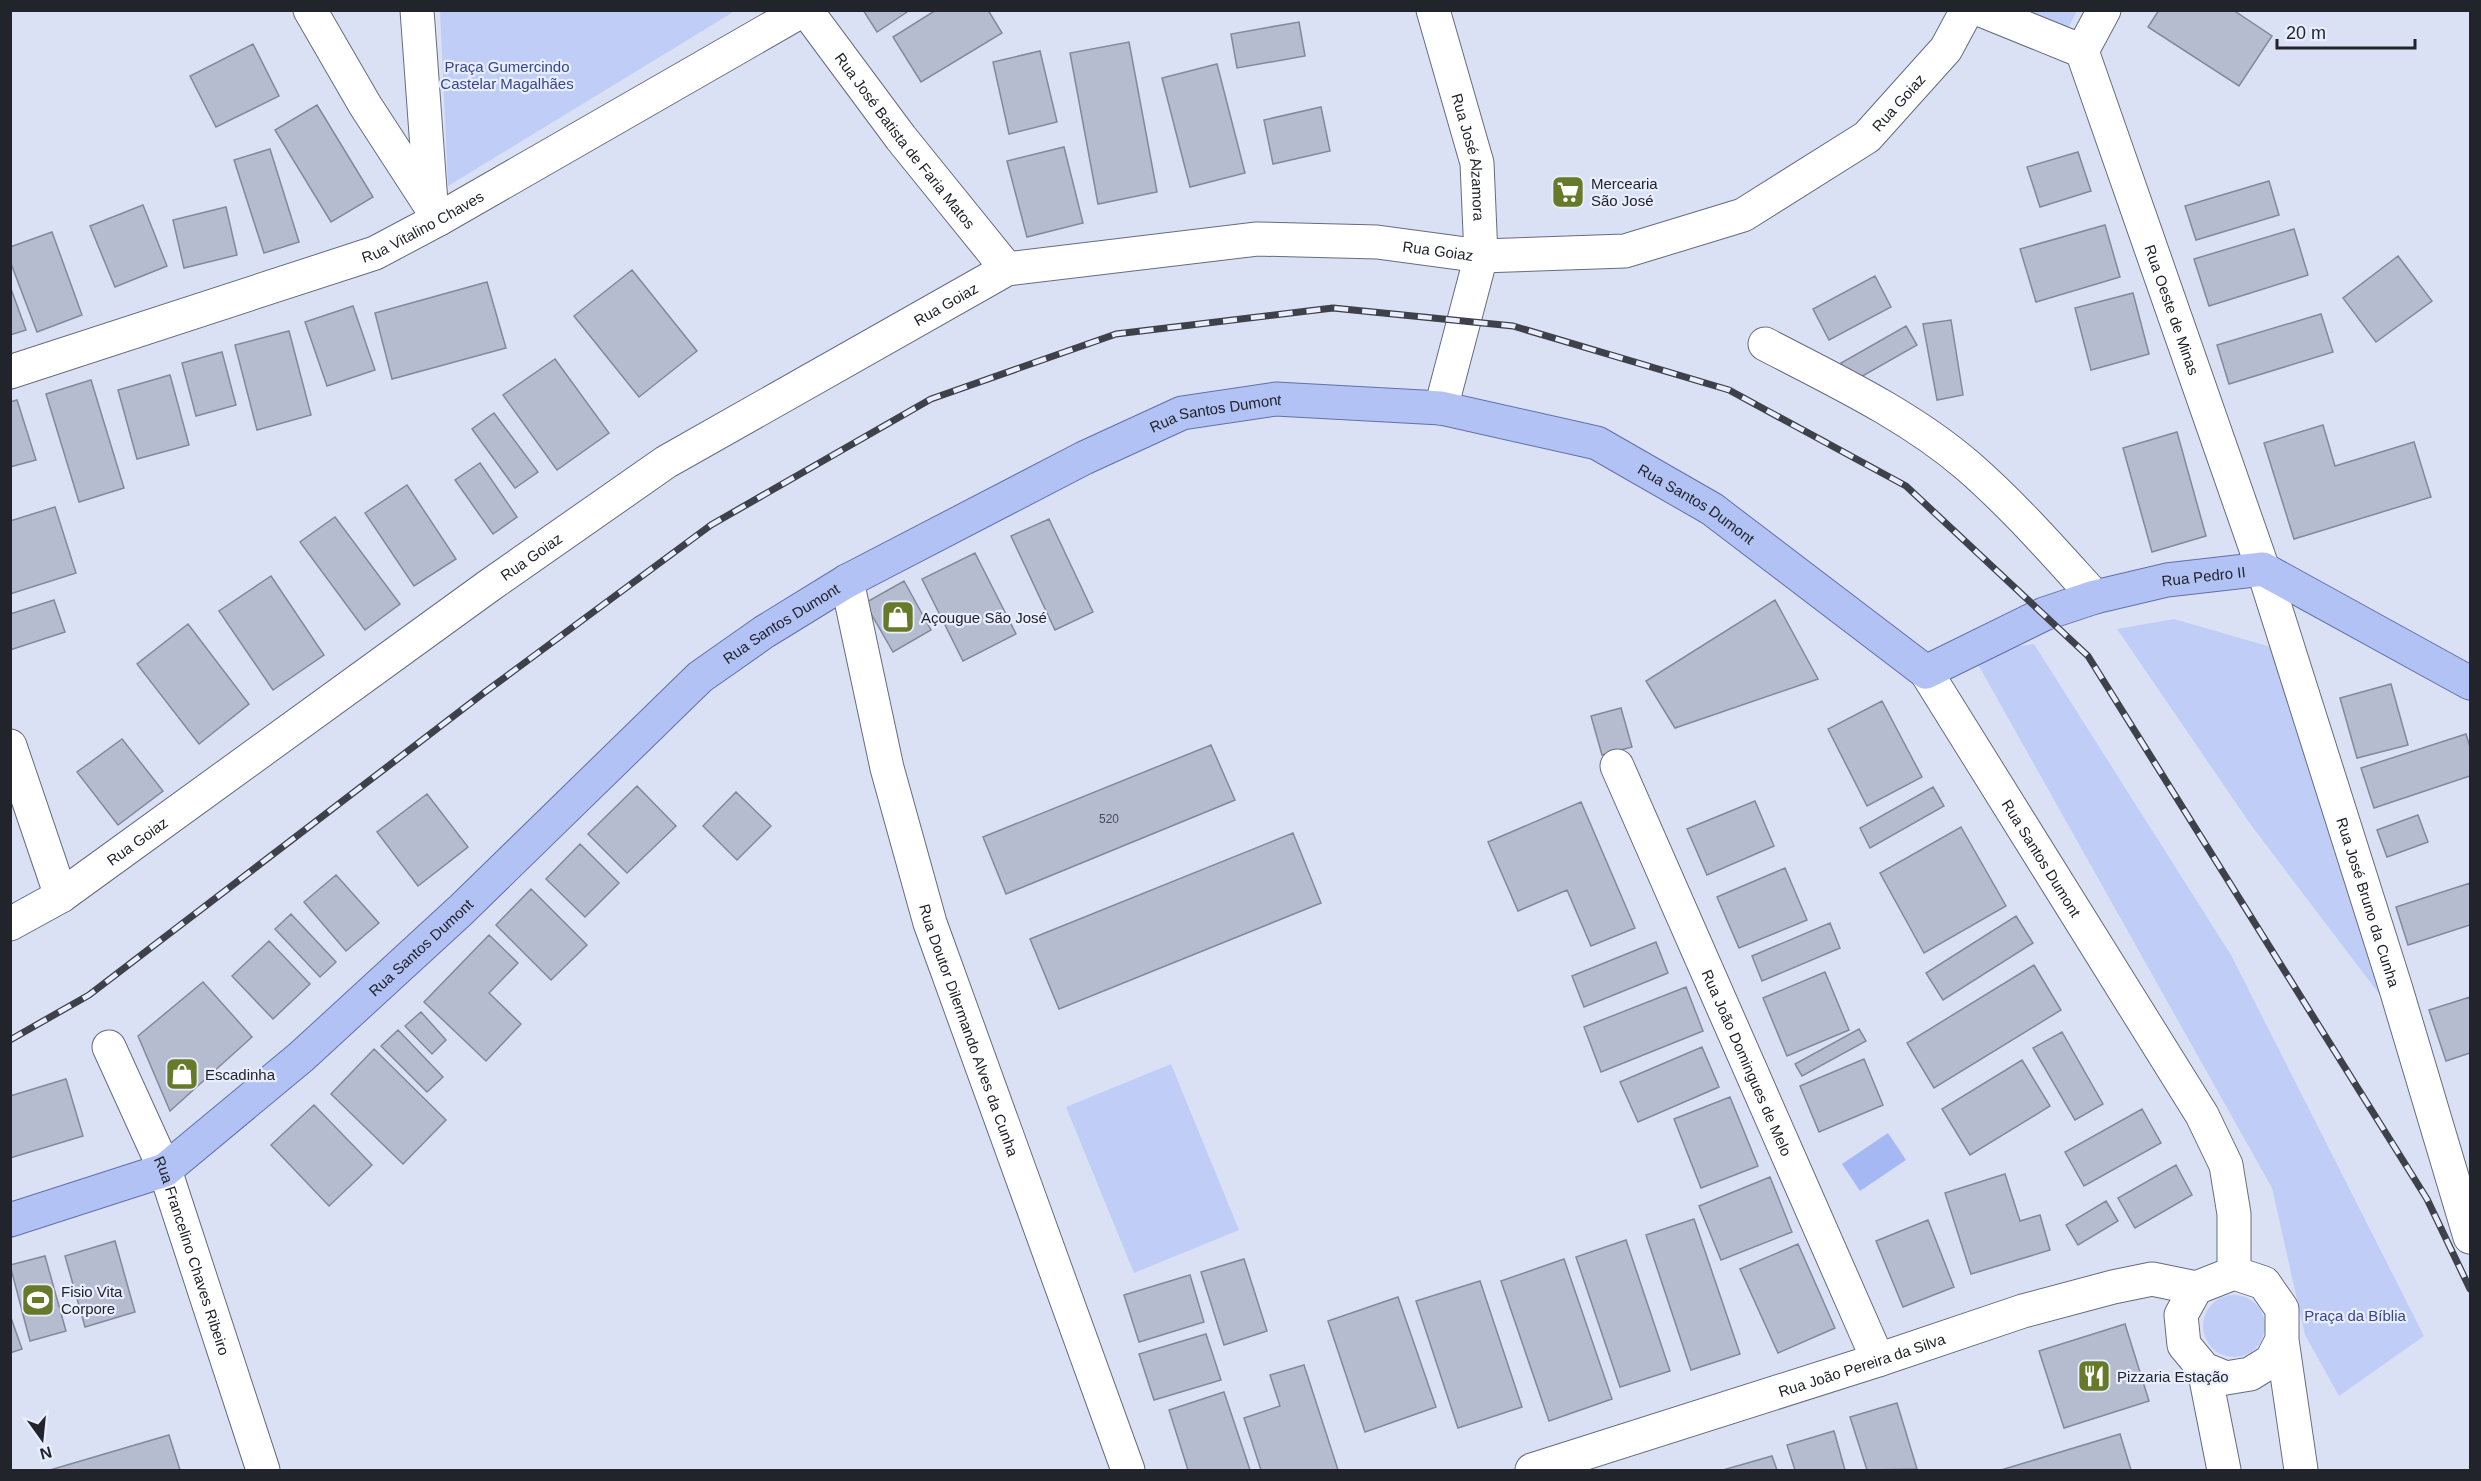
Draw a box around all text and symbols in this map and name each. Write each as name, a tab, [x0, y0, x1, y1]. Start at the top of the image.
scale bar	[2277, 12, 2415, 50]
text: 20 m	[2286, 23, 2326, 43]
street label: Rua José Batista de Faria Matos	[832, 49, 979, 232]
park label: Praça Gumercindo Castelar Magalhães	[440, 58, 574, 92]
street label: Rua Goiaz	[1868, 70, 1928, 134]
street label: Rua José Alzamora	[1449, 91, 1488, 222]
supermarket icon: Mercearia São José	[1550, 174, 1586, 210]
place label: Mercearia São José	[1591, 175, 1658, 209]
street label: Rua Vitalino Chaves	[359, 187, 486, 265]
street label: Rua Goiaz	[1402, 237, 1474, 263]
street label: Rua Oeste de Minas	[2142, 242, 2203, 377]
street label: Rua Goiaz	[911, 279, 981, 329]
street label: Rua Santos Dumont	[1147, 390, 1283, 435]
street label: Rua Santos Dumont	[1635, 460, 1759, 548]
street label: Rua Goiaz	[497, 529, 565, 584]
street label: Rua Pedro II	[2161, 563, 2246, 589]
street label: Rua Santos Dumont	[719, 579, 843, 667]
shop icon: Açougue São José	[880, 599, 916, 635]
place label: Açougue São José	[921, 609, 1047, 626]
street label: Rua Santos Dumont	[1999, 796, 2085, 920]
house number: 520	[1099, 812, 1119, 826]
street label: Rua Goiaz	[103, 813, 171, 869]
street label: Rua José Bruno da Cunha	[2334, 815, 2403, 989]
street label: Rua Santos Dumont	[365, 895, 477, 999]
street label: Rua Doutor Dilermando Alves da Cunha	[917, 902, 1022, 1159]
street label: Rua João Domingues de Melo	[1699, 967, 1796, 1158]
shop icon: Escadinha	[164, 1056, 200, 1092]
place label: Escadinha	[205, 1066, 276, 1083]
street label: Rua Francelino Chaves Ribeiro	[151, 1153, 233, 1357]
sports icon: Fisio Vita Corpore	[20, 1282, 56, 1318]
place label: Fisio Vita Corpore	[61, 1283, 123, 1317]
park label: Praça da Bíblia	[2304, 1307, 2407, 1324]
street label: Rua João Pereira da Silva	[1776, 1329, 1948, 1400]
restaurant icon: Pizzaria Estação	[2076, 1358, 2112, 1394]
place label: Pizzaria Estação	[2117, 1368, 2229, 1385]
north arrow	[12, 1409, 72, 1469]
text: N	[38, 1443, 54, 1463]

